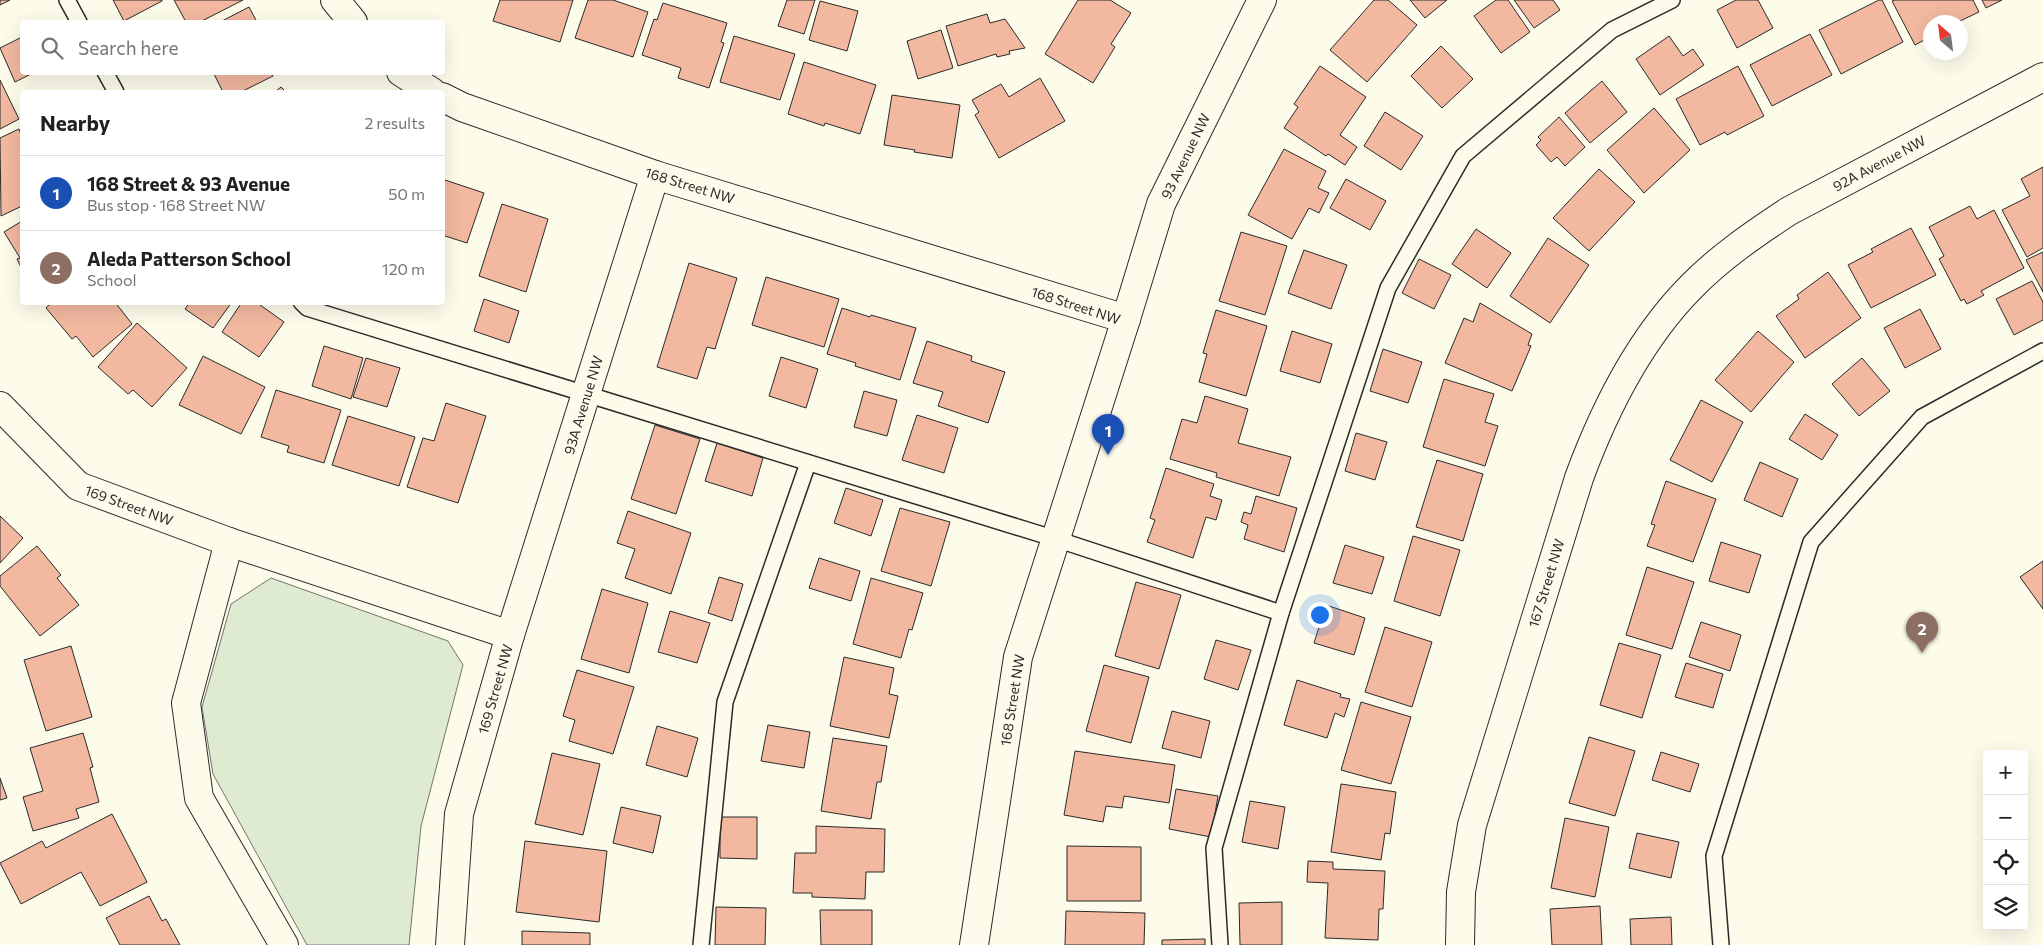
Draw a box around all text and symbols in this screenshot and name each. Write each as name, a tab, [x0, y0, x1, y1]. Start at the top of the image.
north arrow	[1923, 15, 1968, 60]
search box	[20, 20, 445, 75]
icon: search	[38, 34, 66, 62]
text: Search here	[78, 36, 178, 59]
text: Nearby	[40, 110, 110, 135]
street label: 93 Avenue NW	[1157, 110, 1213, 202]
text: 2 results	[364, 113, 425, 132]
street label: 92A Avenue NW	[1830, 131, 1928, 195]
street label: 168 Street NW	[643, 163, 737, 207]
text: 168 Street & 93 Avenue	[87, 172, 290, 195]
text: 1	[52, 184, 60, 203]
text: 50 m	[388, 184, 425, 203]
text: Bus stop · 168 Street NW	[87, 195, 265, 214]
text: Aleda Patterson School	[87, 247, 291, 270]
text: 2	[51, 259, 61, 278]
text: 120 m	[382, 259, 425, 278]
text: School	[87, 270, 137, 289]
street label: 168 Street NW	[1029, 283, 1123, 327]
street label: 93A Avenue NW	[560, 353, 606, 457]
pin: 1	[1092, 414, 1124, 455]
street label: 169 Street NW	[83, 481, 175, 529]
street label: 167 Street NW	[1524, 537, 1568, 629]
your location	[1307, 602, 1333, 628]
pin: 2	[1906, 612, 1938, 653]
street label: 169 Street NW	[474, 642, 516, 736]
street label: 168 Street NW	[996, 653, 1028, 747]
map controls	[1983, 750, 2028, 930]
button: +	[1983, 750, 2028, 795]
button: −	[1983, 795, 2028, 840]
button: locate	[1983, 840, 2028, 885]
button: layers	[1983, 885, 2028, 930]

